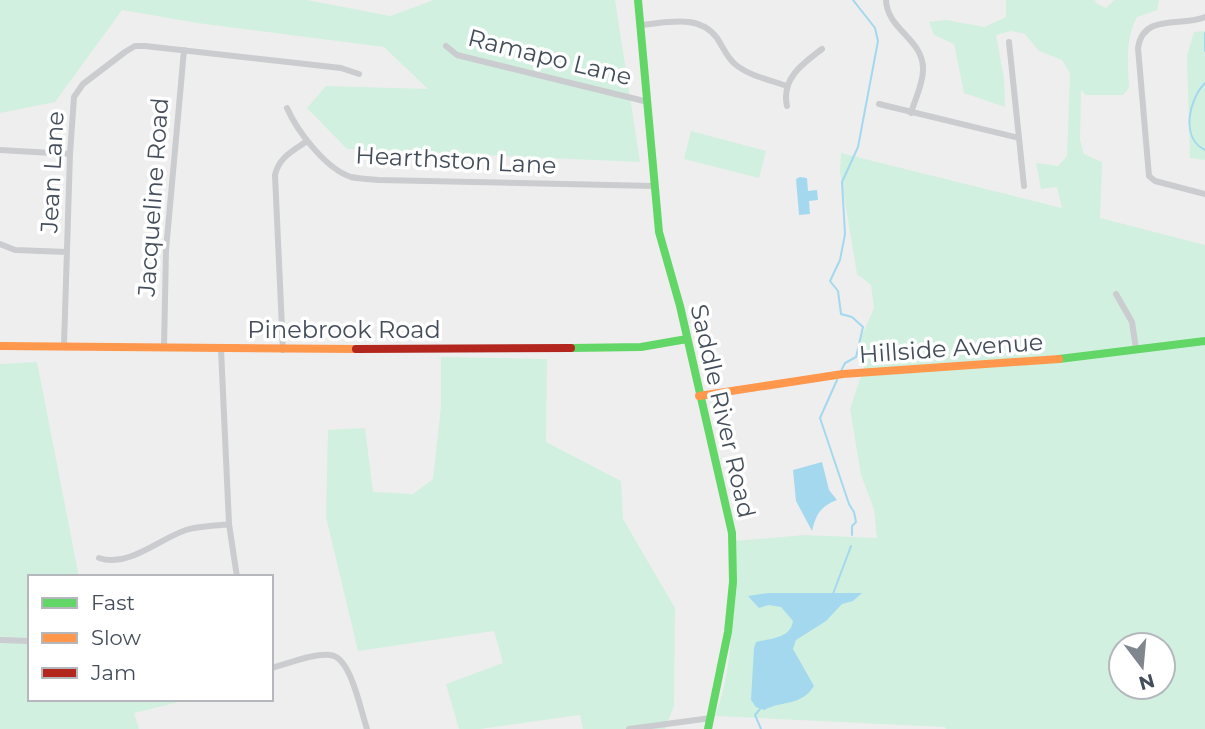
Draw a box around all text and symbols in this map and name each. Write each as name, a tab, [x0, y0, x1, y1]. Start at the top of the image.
street label: Ramapo Lane	[465, 23, 635, 91]
street label: Jacqueline Road	[132, 97, 174, 298]
street label: Jean Lane	[34, 110, 70, 235]
street label: Hearthston Lane	[355, 140, 557, 180]
street label: Saddle River Road	[684, 301, 762, 521]
street label: Pinebrook Road	[247, 315, 441, 344]
street label: Hillside Avenue	[858, 327, 1044, 369]
legend	[28, 575, 273, 701]
text: Fast	[91, 590, 135, 615]
text: Slow	[91, 625, 141, 650]
north arrow	[1107, 631, 1177, 701]
text: Jam	[90, 660, 136, 685]
text: N	[1136, 669, 1157, 695]

